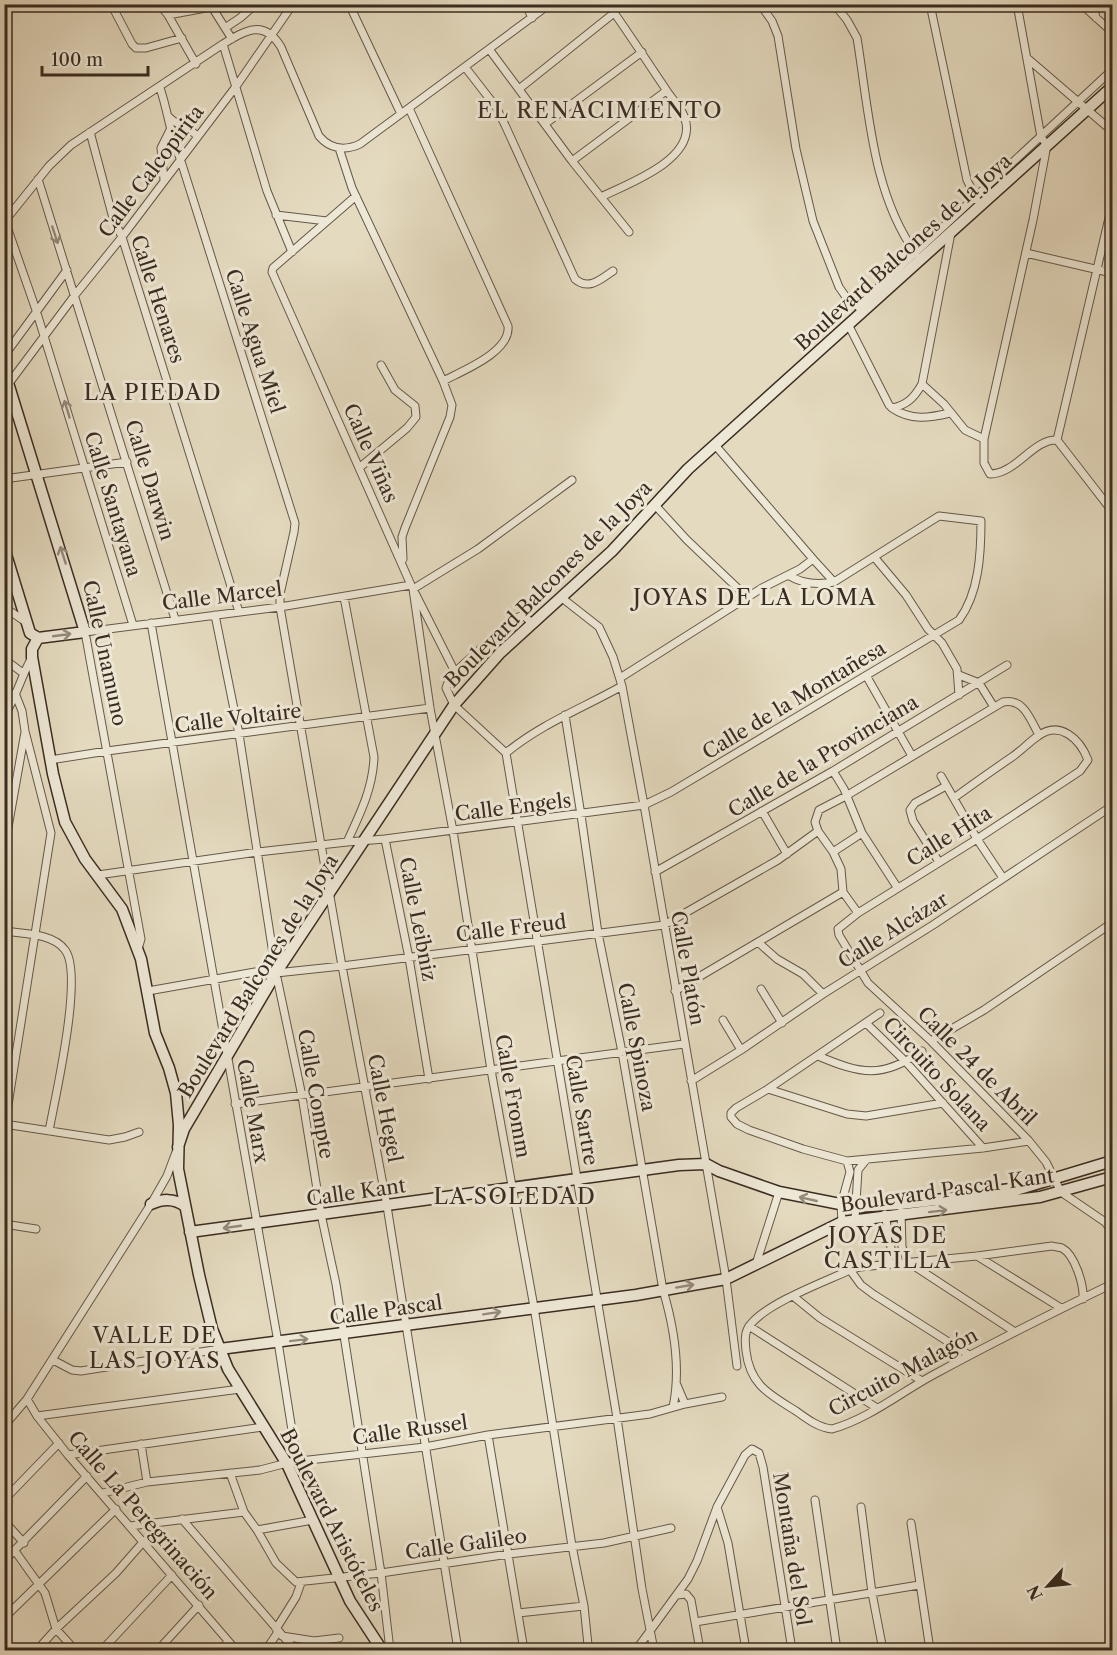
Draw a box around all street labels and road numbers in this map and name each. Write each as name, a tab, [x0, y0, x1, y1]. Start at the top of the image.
street label: Calle Calcopirita	[93, 100, 209, 242]
street label: Boulevard Balcones de la Joya	[790, 148, 1016, 356]
street label: Calle Henares	[126, 232, 190, 366]
street label: Calle Agua Miel	[220, 266, 290, 416]
street label: Calle Viñas	[339, 400, 403, 506]
street label: Calle Darwin	[120, 417, 180, 544]
street label: Calle Santayana	[79, 428, 147, 580]
street label: Boulevard Balcones de la Joya	[440, 475, 657, 692]
street label: Calle Marcel	[161, 577, 283, 615]
street label: Calle Unamuno	[78, 578, 132, 728]
street label: Calle de la Montañesa	[698, 636, 890, 764]
street label: Calle de la Provinciana	[724, 690, 923, 822]
street label: Calle Voltaire	[173, 698, 303, 738]
street label: Calle Engels	[453, 788, 573, 826]
street label: Calle Hita	[902, 800, 996, 871]
street label: Boulevard Balcones de la Joya	[173, 849, 343, 1102]
street label: Calle Leibniz	[394, 855, 442, 983]
street label: Calle Alcázar	[834, 886, 953, 973]
street label: Calle Freud	[454, 909, 568, 947]
street label: Calle Platón	[666, 909, 710, 1028]
street label: Calle Spinoza	[613, 981, 661, 1114]
street label: Calle 24 de Abril	[913, 1002, 1041, 1130]
street label: Circuito Solana	[878, 1012, 996, 1136]
street label: Calle Compte	[293, 1027, 339, 1161]
street label: Calle Fromm	[490, 1032, 536, 1160]
street label: Calle Hegel	[363, 1052, 407, 1164]
street label: Calle Sartre	[560, 1053, 604, 1167]
street label: Calle Marx	[232, 1057, 274, 1165]
street label: Boulevard Pascal-Kant	[839, 1163, 1055, 1217]
street label: Calle Kant	[305, 1173, 407, 1211]
street label: Calle Pascal	[328, 1290, 444, 1330]
street label: Circuito Malagón	[824, 1322, 982, 1421]
street label: Calle Russel	[351, 1410, 469, 1450]
street label: Boulevard Aristóteles	[275, 1424, 389, 1616]
street label: Calle La Peregrinación	[63, 1426, 223, 1605]
street label: Montaña del Sol	[768, 1471, 816, 1627]
street label: Calle Galileo	[404, 1524, 528, 1564]

